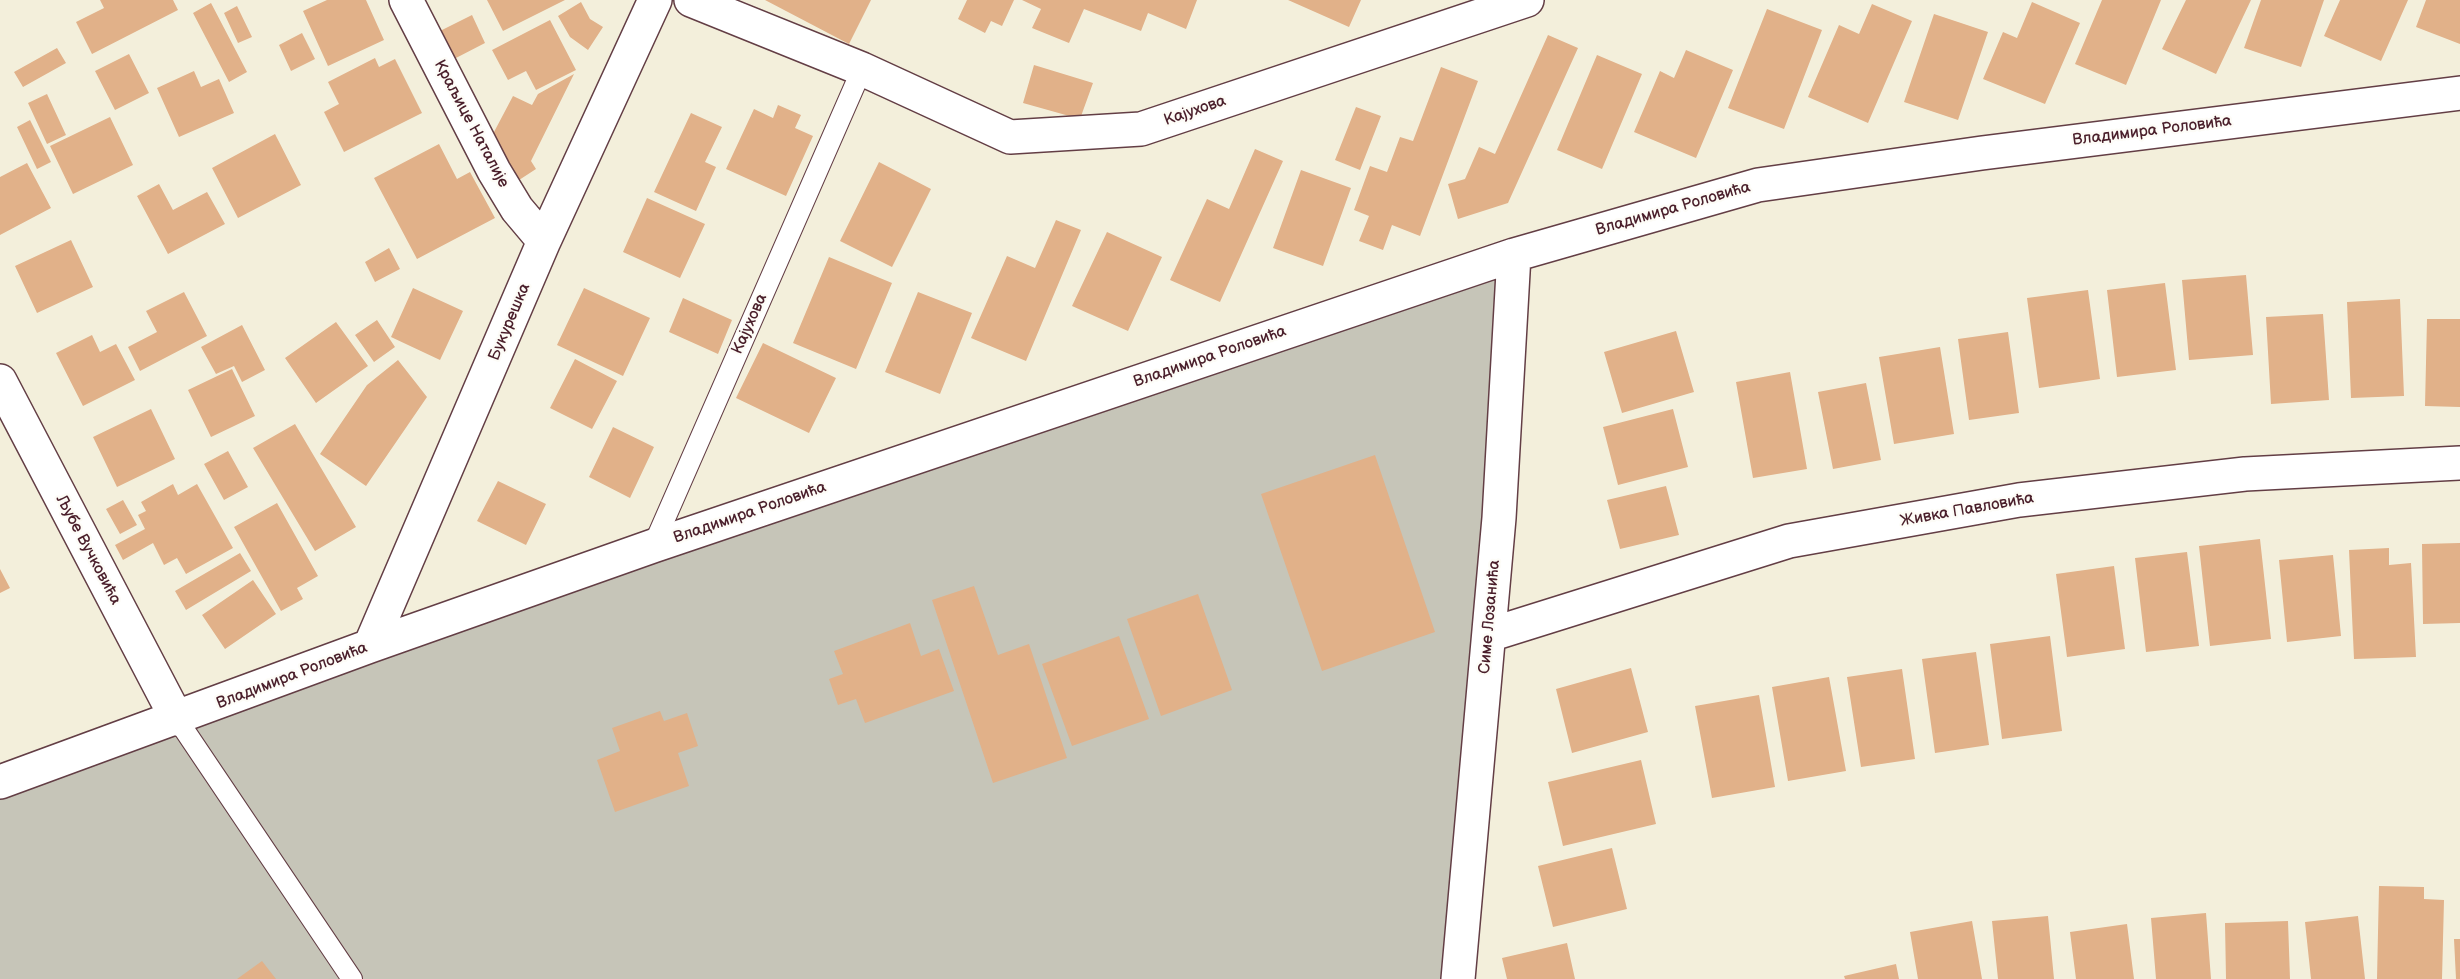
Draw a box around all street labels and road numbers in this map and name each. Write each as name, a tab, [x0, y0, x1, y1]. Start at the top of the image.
street label: Краљице Наталије	[429, 57, 513, 191]
street label: Кајухова	[1162, 91, 1228, 131]
street label: Владимира Роловића	[2071, 112, 2233, 150]
street label: Владимира Роловића	[1593, 178, 1753, 240]
street label: Букурешка	[485, 280, 535, 364]
street label: Кајухова	[728, 291, 772, 357]
street label: Владимира Роловића	[1131, 322, 1289, 392]
street label: Владимира Роловића	[671, 478, 829, 548]
street label: Живка Павловића	[1899, 489, 2035, 531]
street label: Љубе Вучковића	[51, 492, 125, 608]
street label: Симе Лозанића	[1475, 559, 1505, 675]
street label: Владимира Роловића	[214, 638, 370, 714]

